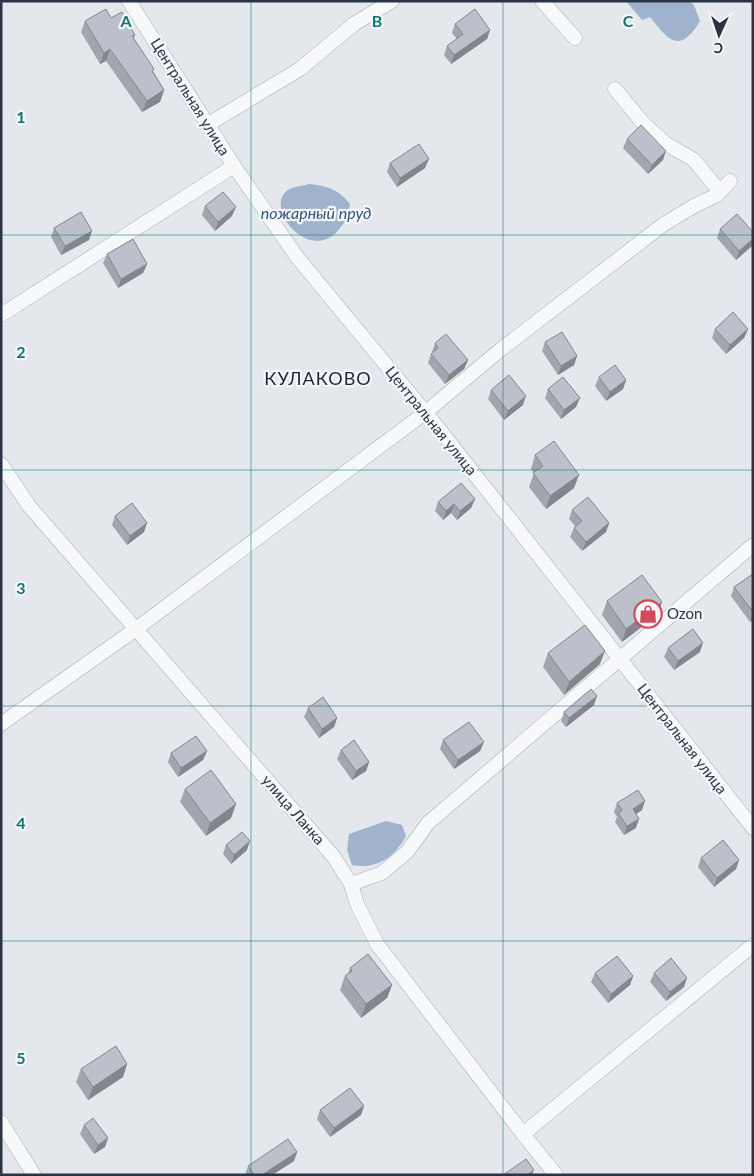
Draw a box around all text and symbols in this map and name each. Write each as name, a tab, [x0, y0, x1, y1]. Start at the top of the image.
north arrow	[694, 10, 744, 60]
text: A	[119, 11, 132, 30]
text: B	[372, 11, 382, 30]
text: C	[623, 11, 634, 30]
street label: Центральная улица	[147, 34, 234, 159]
text: С	[712, 40, 723, 57]
text: 1	[16, 107, 26, 126]
water label: пожарный пруд	[261, 203, 371, 222]
text: 2	[16, 342, 26, 361]
street label: Центральная улица	[382, 362, 481, 479]
district label: КУЛАКОВО	[264, 367, 372, 389]
text: 3	[16, 578, 26, 597]
shop icon: Ozon	[633, 599, 663, 629]
place label: Ozon	[667, 604, 702, 622]
street label: Центральная улица	[634, 680, 731, 797]
street label: улица Ланка	[259, 771, 329, 848]
text: 4	[16, 813, 26, 832]
text: 5	[16, 1048, 26, 1067]

